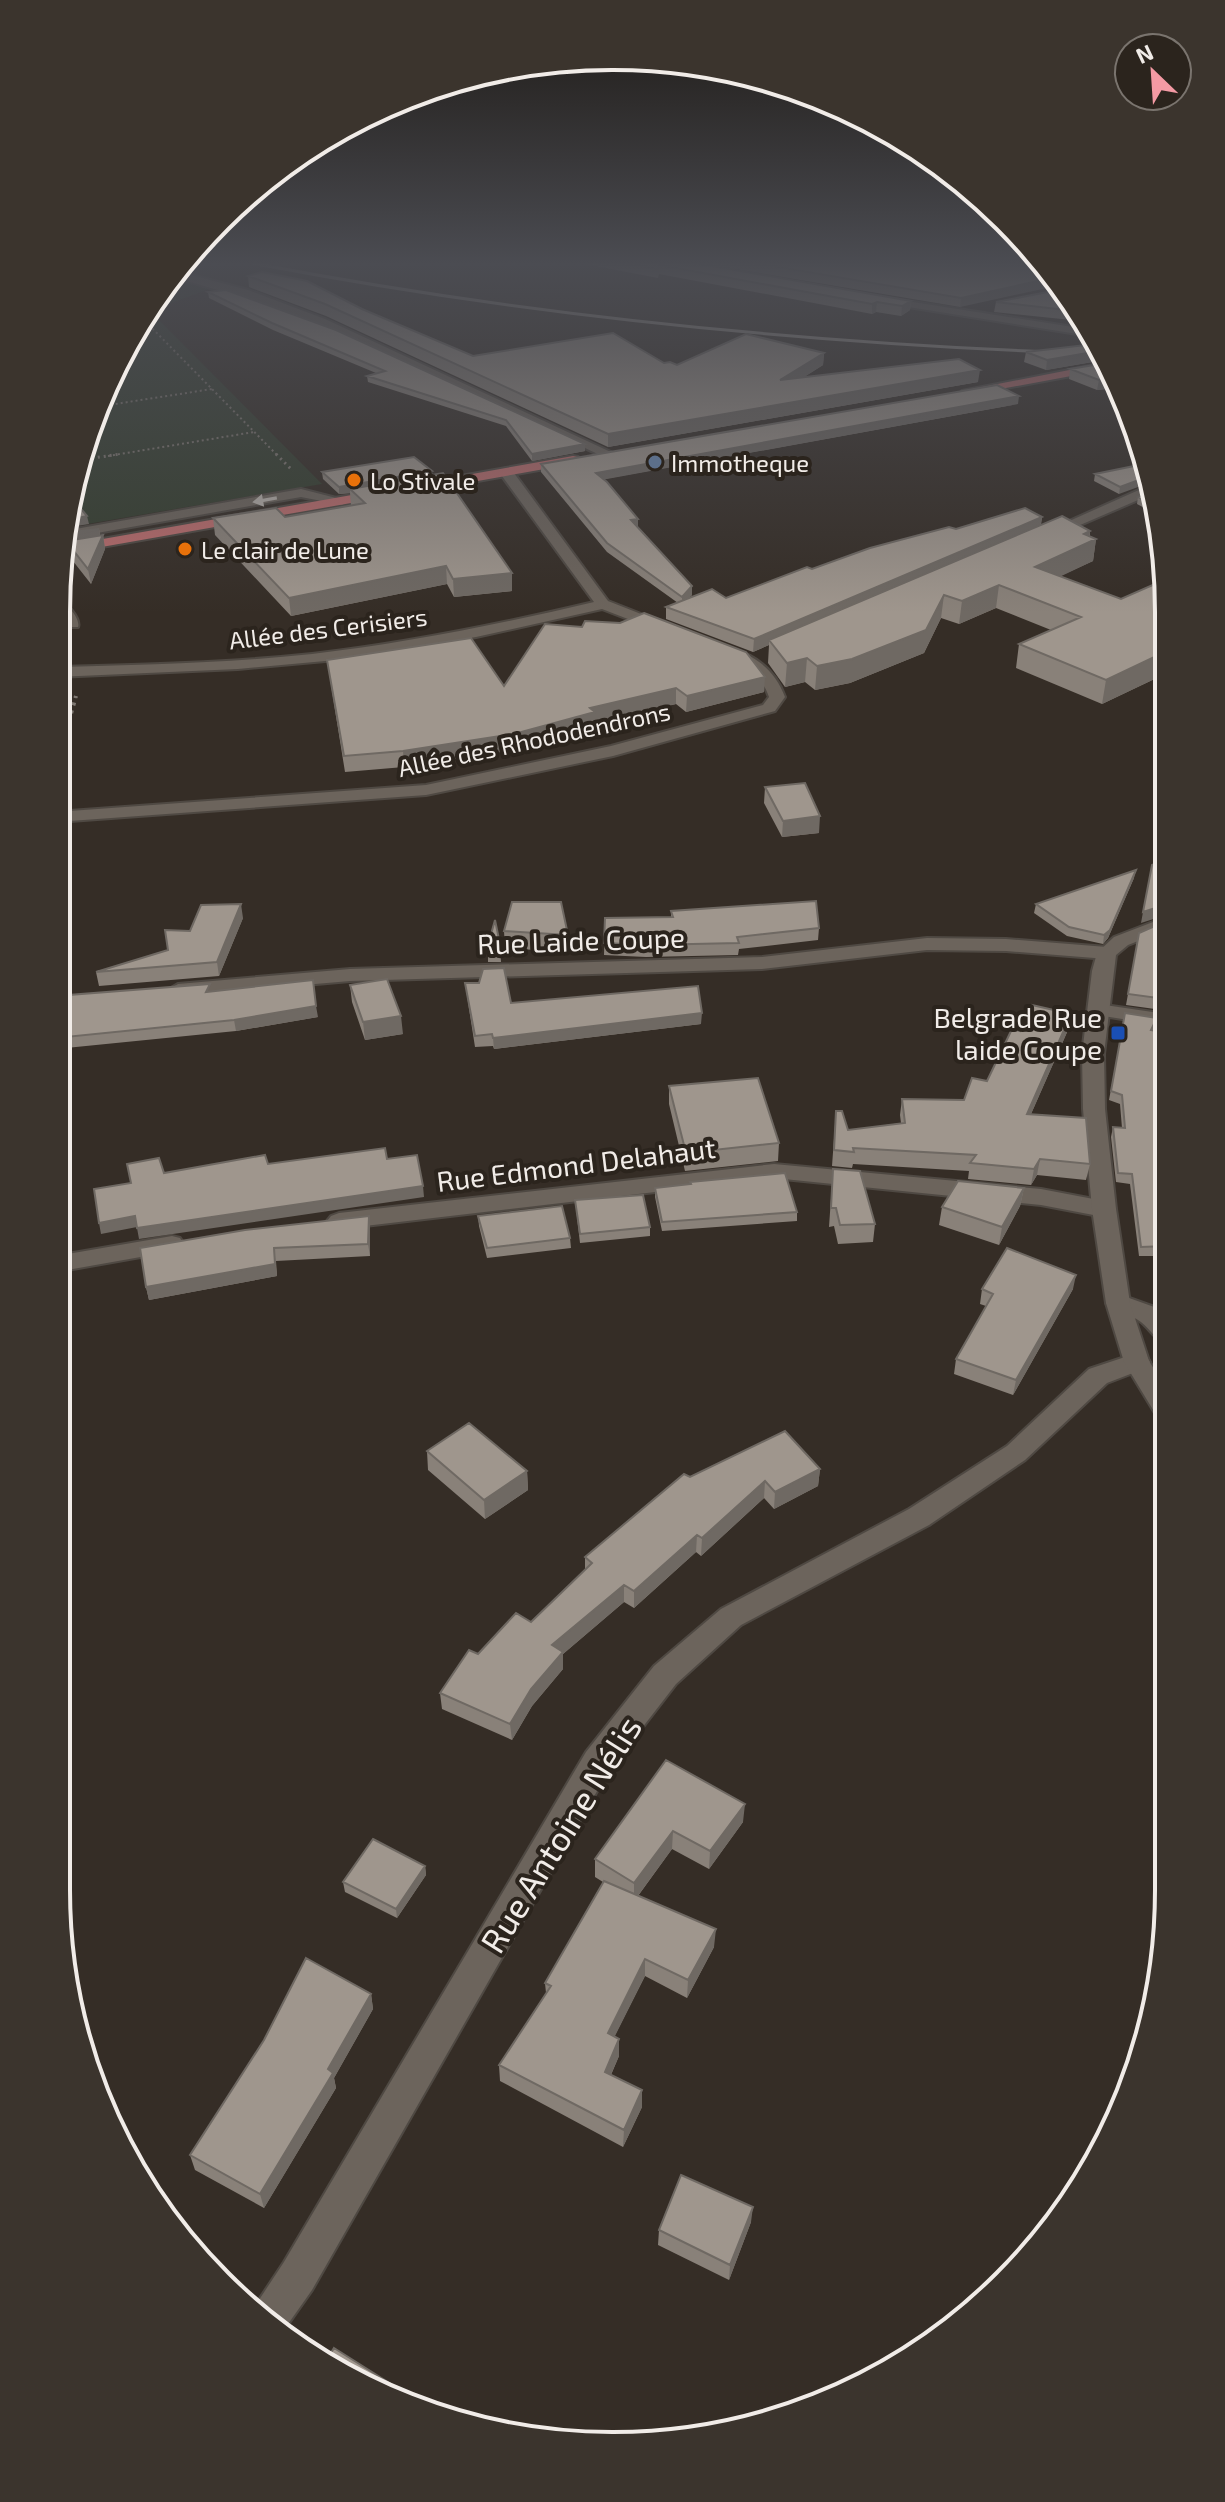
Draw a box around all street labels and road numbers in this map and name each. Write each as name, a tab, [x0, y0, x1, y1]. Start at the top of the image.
street label: Allée des Cerisiers	[227, 601, 429, 655]
street label: Allée des Rhododendrons	[395, 696, 673, 782]
street label: Rue Laide Coupe	[477, 919, 685, 961]
street label: Rue Edmond Delahaut	[435, 1130, 717, 1198]
street label: Rue Antoine Nélis	[471, 1708, 649, 1960]

